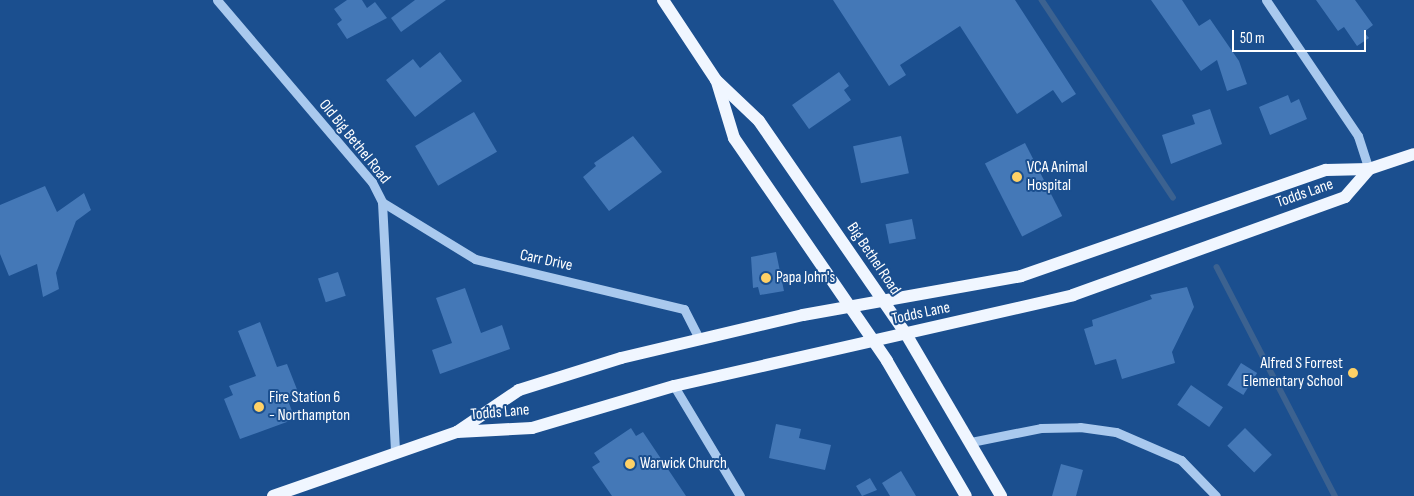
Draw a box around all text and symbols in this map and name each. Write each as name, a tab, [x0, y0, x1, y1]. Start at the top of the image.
scale bar	[1234, 20, 1368, 52]
text: 50 m	[1240, 29, 1265, 48]
street label: Old Big Bethel Road	[314, 96, 394, 188]
place label: VCA Animal Hospital	[1027, 158, 1088, 196]
marker: VCA Animal Hospital	[1011, 171, 1023, 183]
street label: Todds Lane	[1274, 175, 1336, 213]
street label: Big Bethel Road	[842, 219, 904, 299]
street label: Carr Drive	[518, 246, 574, 276]
place label: Papa John's	[776, 268, 835, 288]
marker: Papa John's	[760, 272, 772, 284]
street label: Todds Lane	[890, 298, 952, 330]
place label: Alfred S Forrest Elementary School	[1243, 354, 1343, 392]
marker: Alfred S Forrest Elementary School	[1347, 367, 1359, 379]
place label: Fire Station 6 - Northampton	[269, 388, 350, 426]
marker: Fire Station 6 - Northampton	[253, 401, 265, 413]
street label: Todds Lane	[470, 401, 530, 425]
place label: Warwick Church	[640, 454, 727, 474]
marker: Warwick Church	[624, 458, 636, 470]

